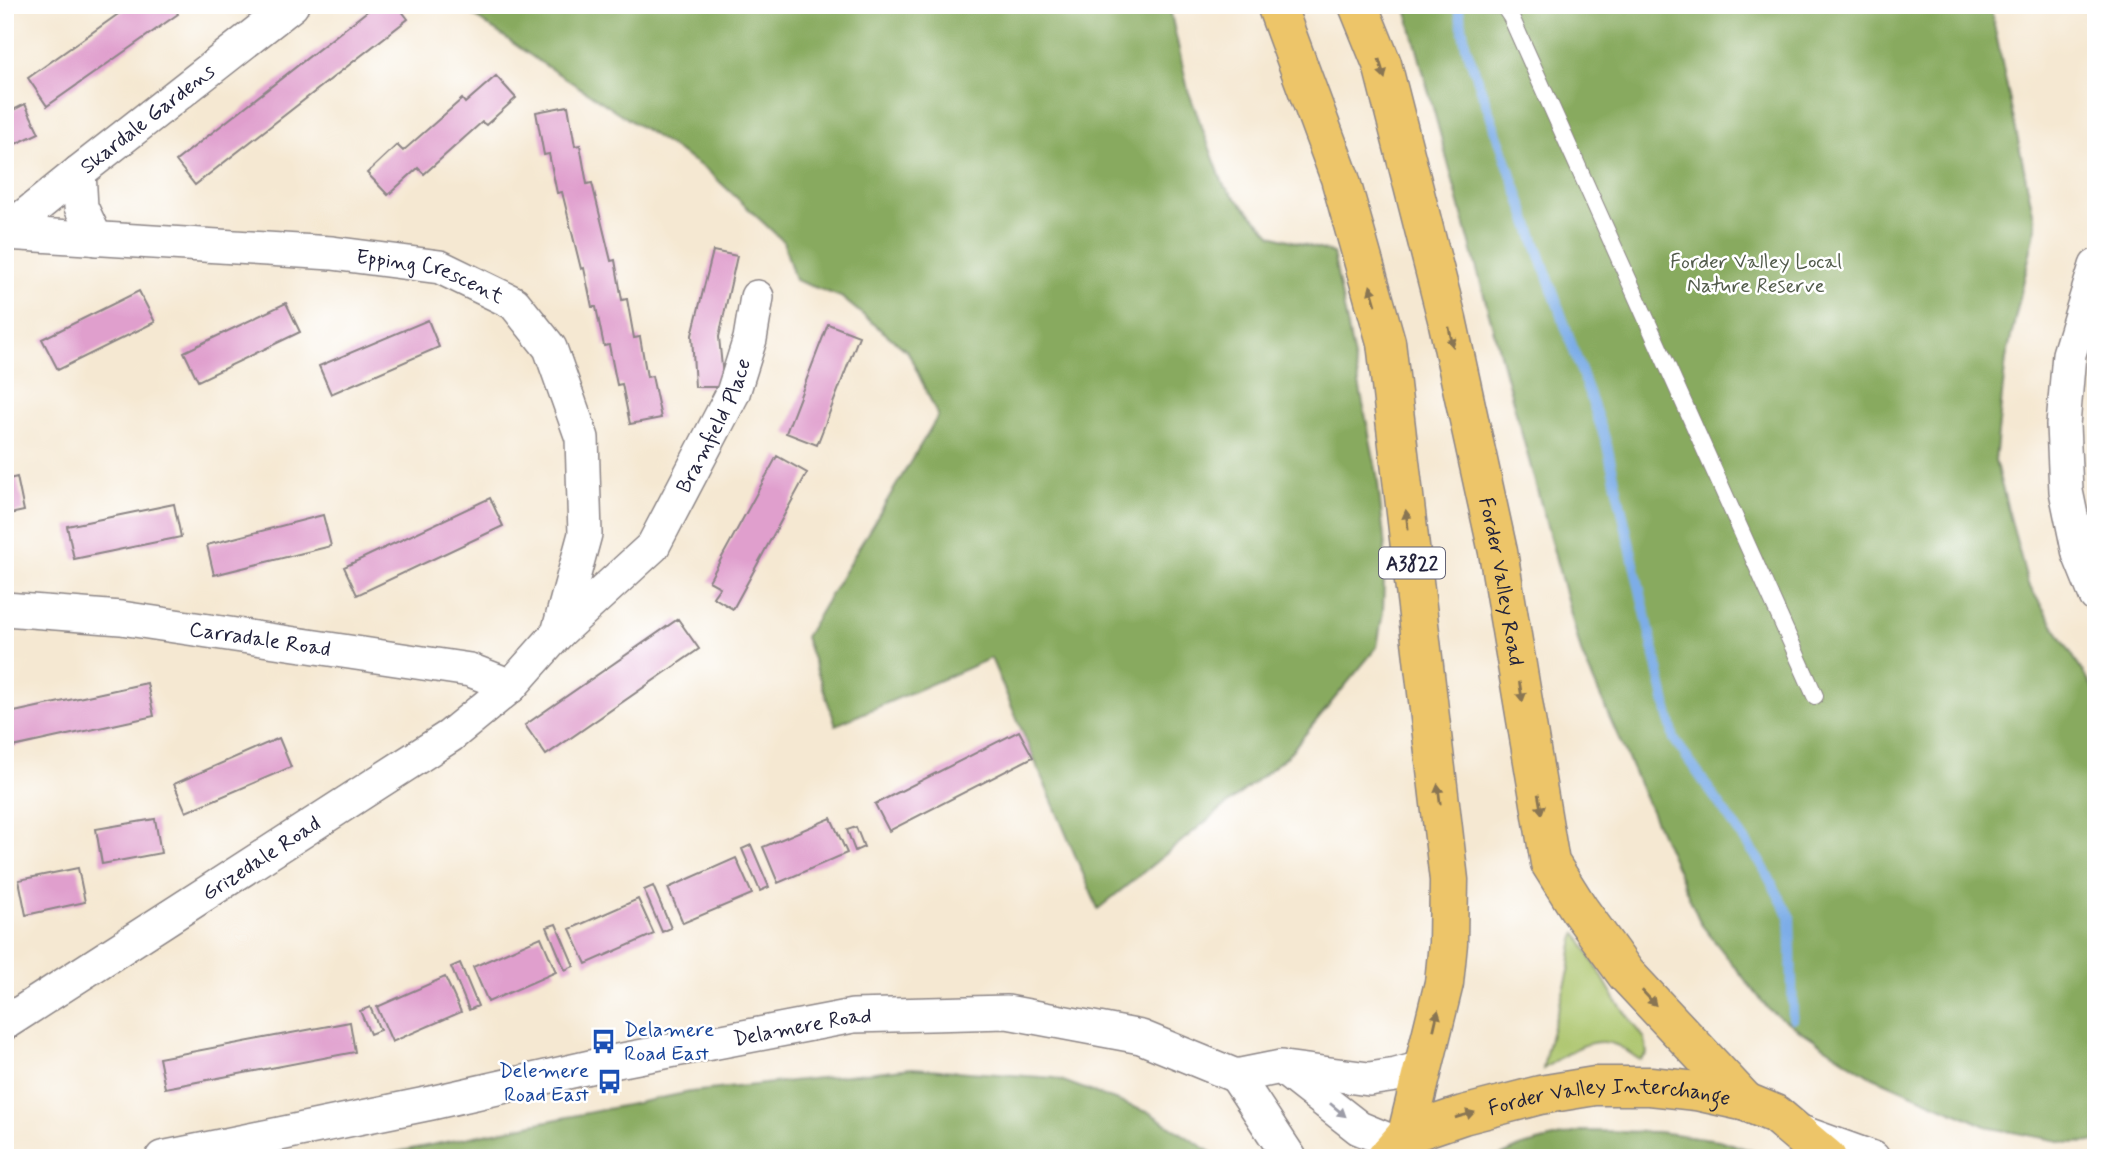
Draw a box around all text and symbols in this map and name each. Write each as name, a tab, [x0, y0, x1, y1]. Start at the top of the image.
street label: Skardale Gardens	[75, 58, 221, 181]
one-way arrow	[1378, 59, 1388, 80]
street label: Epping Crescent	[354, 243, 509, 311]
park label: Forder Valley Local Nature Reserve	[1670, 248, 1842, 300]
one-way arrow	[1367, 284, 1378, 306]
one-way arrow	[1446, 326, 1457, 348]
street label: Bramfield Place	[670, 355, 758, 498]
street label: Forder Valley Road	[1471, 495, 1530, 668]
one-way arrow	[1401, 509, 1412, 531]
road number: A3822	[1379, 548, 1445, 578]
street label: Carradale Road	[187, 615, 333, 664]
one-way arrow	[1516, 681, 1527, 703]
one-way arrow	[1433, 783, 1444, 805]
one-way arrow	[1535, 793, 1546, 815]
street label: Grizedale Road	[197, 810, 326, 908]
one-way arrow	[1641, 989, 1657, 1007]
street label: Delamere Road	[731, 1003, 872, 1054]
one-way arrow	[1431, 1009, 1442, 1031]
place label: Delamere Road East	[624, 1016, 714, 1068]
bus stop icon: Delamere Road East	[590, 1027, 618, 1055]
place label: Delemere Road East	[499, 1057, 589, 1109]
bus stop icon: Delemere Road East	[595, 1068, 623, 1096]
street label: Forder Valley Interchange	[1485, 1073, 1733, 1123]
one-way arrow	[1329, 1102, 1347, 1118]
one-way arrow	[1455, 1109, 1476, 1119]

